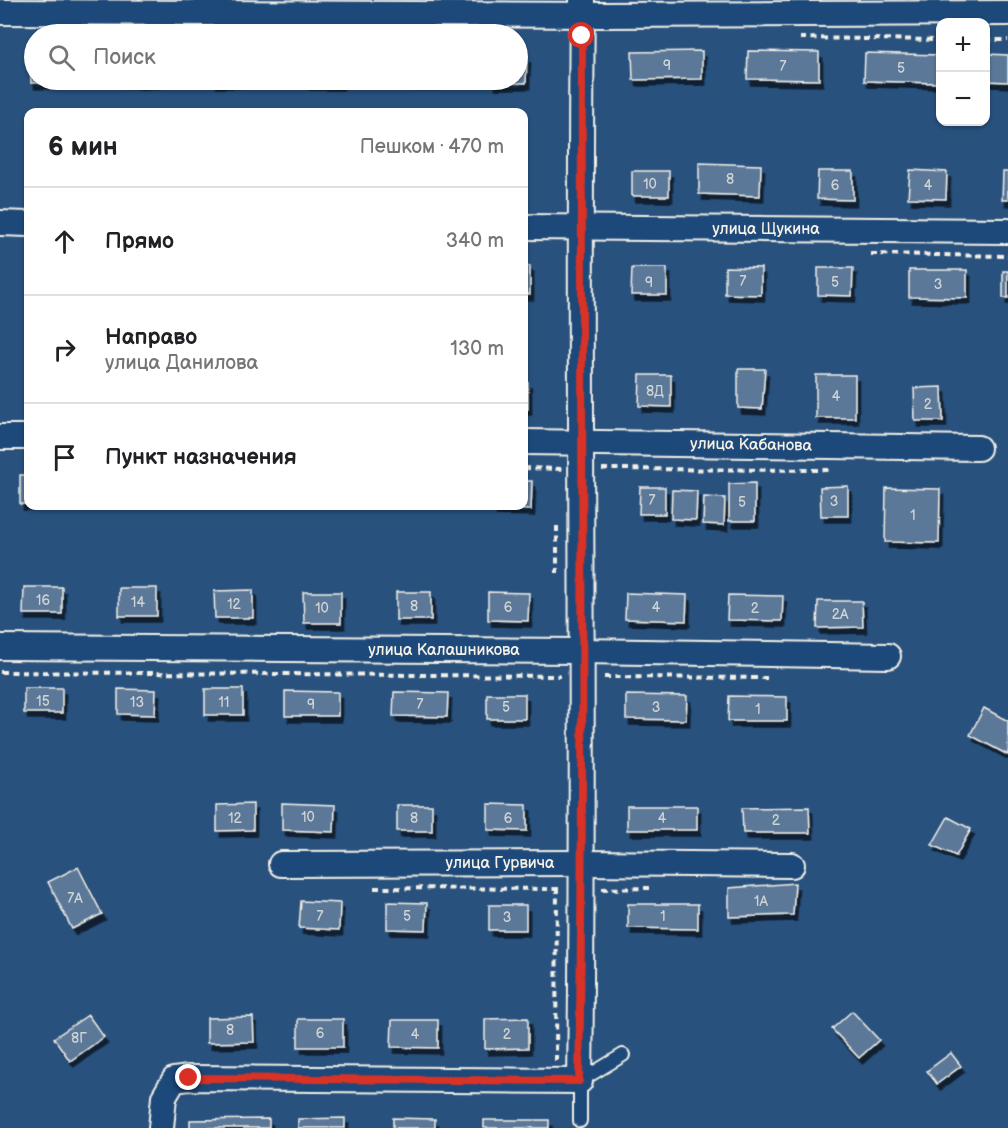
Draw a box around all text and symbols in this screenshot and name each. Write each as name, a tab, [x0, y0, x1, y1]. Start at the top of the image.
map controls	[936, 18, 990, 126]
button: +	[936, 18, 990, 72]
route start	[568, 22, 594, 48]
search box	[24, 24, 528, 90]
icon: search	[45, 41, 78, 74]
text: Поиск	[93, 44, 156, 71]
house number: 9	[663, 57, 671, 74]
house number: 7	[780, 58, 787, 75]
house number: 5	[897, 60, 905, 77]
button: −	[936, 72, 990, 126]
text: 6 мин	[48, 132, 118, 163]
text: Пешком · 470 m	[360, 135, 504, 159]
house number: 8	[726, 171, 734, 188]
house number: 10	[643, 176, 657, 193]
house number: 6	[831, 177, 840, 194]
house number: 4	[924, 177, 933, 194]
street label: улица Щукина	[712, 220, 820, 239]
icon: ahead	[48, 225, 81, 258]
text: Прямо	[105, 228, 174, 255]
text: 340 m	[446, 229, 504, 253]
house number: 7	[740, 273, 747, 290]
house number: 9	[645, 274, 653, 291]
house number: 5	[831, 274, 839, 291]
house number: 3	[934, 276, 942, 293]
text: Направо	[105, 324, 197, 351]
icon: right	[48, 333, 81, 366]
text: 130 m	[450, 337, 504, 361]
text: улица Данилова	[105, 351, 258, 375]
house number: 8Д	[646, 383, 664, 400]
house number: 4	[832, 388, 841, 405]
house number: 2	[924, 396, 933, 413]
street label: улица Кабанова	[690, 434, 813, 456]
icon: arrive	[48, 441, 81, 474]
text: Пункт назначения	[105, 444, 297, 471]
house number: 7	[649, 492, 656, 509]
house number: 3	[830, 493, 838, 510]
house number: 5	[738, 494, 746, 511]
house number: 1	[910, 507, 916, 524]
house number: 16	[36, 592, 50, 609]
house number: 14	[131, 594, 145, 611]
house number: 12	[227, 596, 242, 613]
house number: 8	[410, 598, 418, 615]
house number: 6	[504, 599, 513, 616]
house number: 4	[652, 599, 661, 616]
house number: 10	[315, 600, 329, 617]
house number: 2	[751, 600, 760, 617]
house number: 2А	[832, 606, 849, 623]
street label: улица Калашникова	[368, 641, 520, 660]
house number: 15	[36, 693, 50, 710]
house number: 13	[130, 694, 144, 711]
house number: 11	[219, 694, 229, 711]
house number: 9	[307, 696, 315, 713]
house number: 7	[417, 696, 424, 713]
house number: 5	[502, 699, 510, 716]
house number: 3	[652, 699, 660, 716]
house number: 1	[755, 701, 761, 718]
house number: 10	[301, 809, 315, 826]
house number: 12	[228, 810, 243, 827]
house number: 8	[410, 810, 418, 827]
house number: 6	[504, 810, 513, 827]
house number: 4	[658, 810, 667, 827]
house number: 2	[772, 812, 781, 829]
street label: улица Гурвича	[446, 854, 555, 873]
house number: 7А	[67, 890, 83, 907]
house number: 1А	[754, 893, 768, 910]
house number: 7	[317, 908, 324, 925]
house number: 5	[403, 908, 411, 925]
house number: 1	[660, 908, 666, 925]
house number: 3	[503, 909, 511, 926]
house number: 8	[226, 1022, 234, 1039]
house number: 6	[316, 1025, 325, 1042]
house number: 4	[411, 1026, 420, 1043]
house number: 2	[503, 1026, 512, 1043]
house number: 8Г	[71, 1030, 87, 1047]
route end	[175, 1064, 201, 1090]

